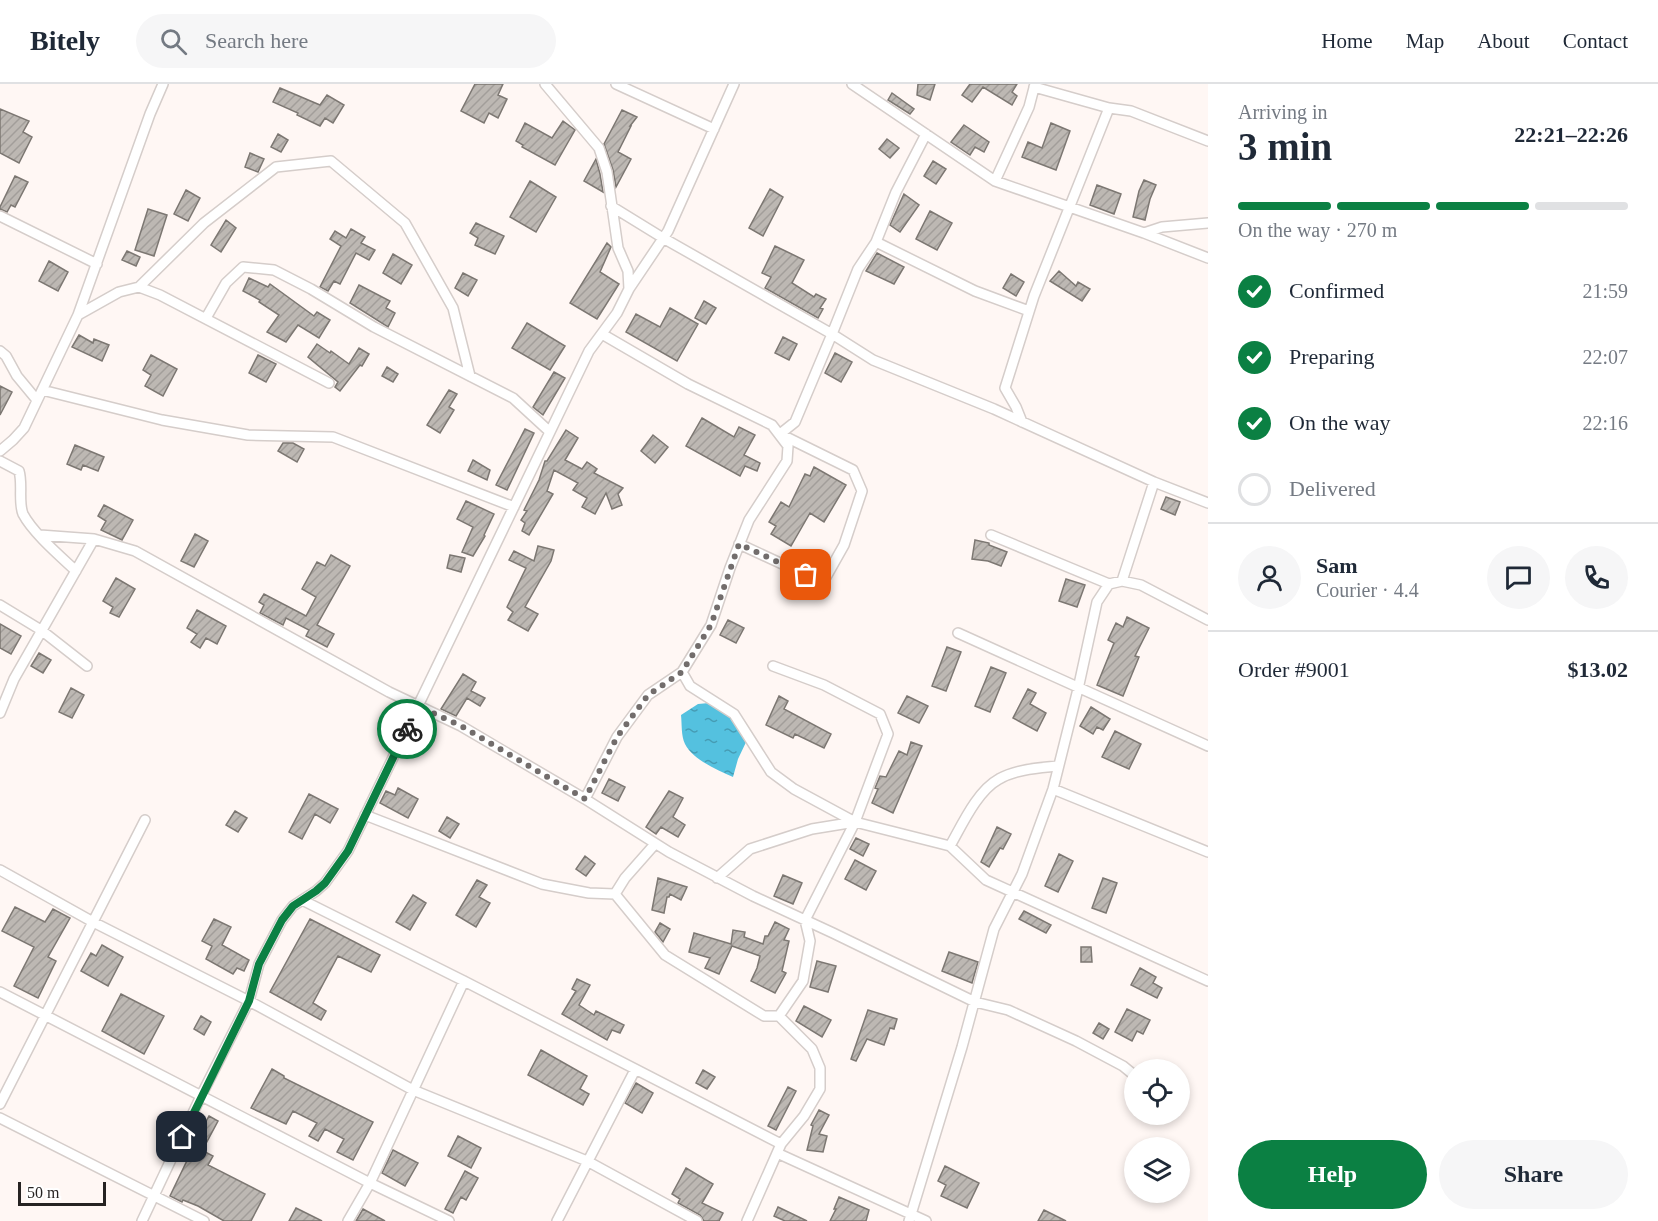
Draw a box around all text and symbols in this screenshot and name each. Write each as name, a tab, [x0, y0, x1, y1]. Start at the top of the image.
search box	[136, 14, 556, 68]
text: Bitely	[30, 25, 100, 56]
icon: search	[157, 25, 190, 58]
text: Search here	[205, 28, 308, 53]
text: Home	[1321, 29, 1373, 53]
text: Map	[1406, 29, 1444, 53]
text: About	[1477, 29, 1530, 53]
text: Contact	[1563, 29, 1628, 53]
text: Arriving in	[1238, 101, 1327, 123]
text: 22:21–22:26	[1514, 122, 1628, 147]
text: 3 min	[1238, 125, 1332, 168]
text: On the way · 270 m	[1238, 219, 1397, 241]
icon: check	[1238, 275, 1271, 308]
text: Confirmed	[1289, 278, 1384, 303]
text: 21:59	[1582, 280, 1628, 302]
icon: check	[1238, 341, 1271, 374]
text: Preparing	[1289, 344, 1375, 369]
text: 22:07	[1582, 346, 1628, 368]
icon: check	[1238, 407, 1271, 440]
text: On the way	[1289, 410, 1390, 435]
text: 22:16	[1582, 412, 1628, 434]
text: Delivered	[1289, 476, 1376, 501]
button: person	[1238, 546, 1301, 609]
button: chat	[1487, 546, 1550, 609]
button: phone	[1565, 546, 1628, 609]
pin	[780, 549, 831, 600]
text: Sam	[1316, 553, 1358, 578]
icon: bag	[789, 558, 822, 591]
text: Courier · 4.4	[1316, 579, 1419, 601]
text: Order #9001	[1238, 657, 1350, 682]
text: $13.02	[1568, 657, 1628, 682]
courier	[377, 699, 437, 759]
icon: bike	[391, 713, 424, 746]
map controls	[1124, 1059, 1190, 1203]
button: locate	[1124, 1059, 1190, 1125]
pin	[156, 1111, 207, 1162]
icon: home	[165, 1120, 198, 1153]
button: layers	[1124, 1137, 1190, 1203]
button: Help	[1238, 1140, 1427, 1209]
button: Share	[1439, 1140, 1628, 1209]
scale bar	[18, 1179, 106, 1206]
text: 50 m	[27, 1184, 59, 1201]

